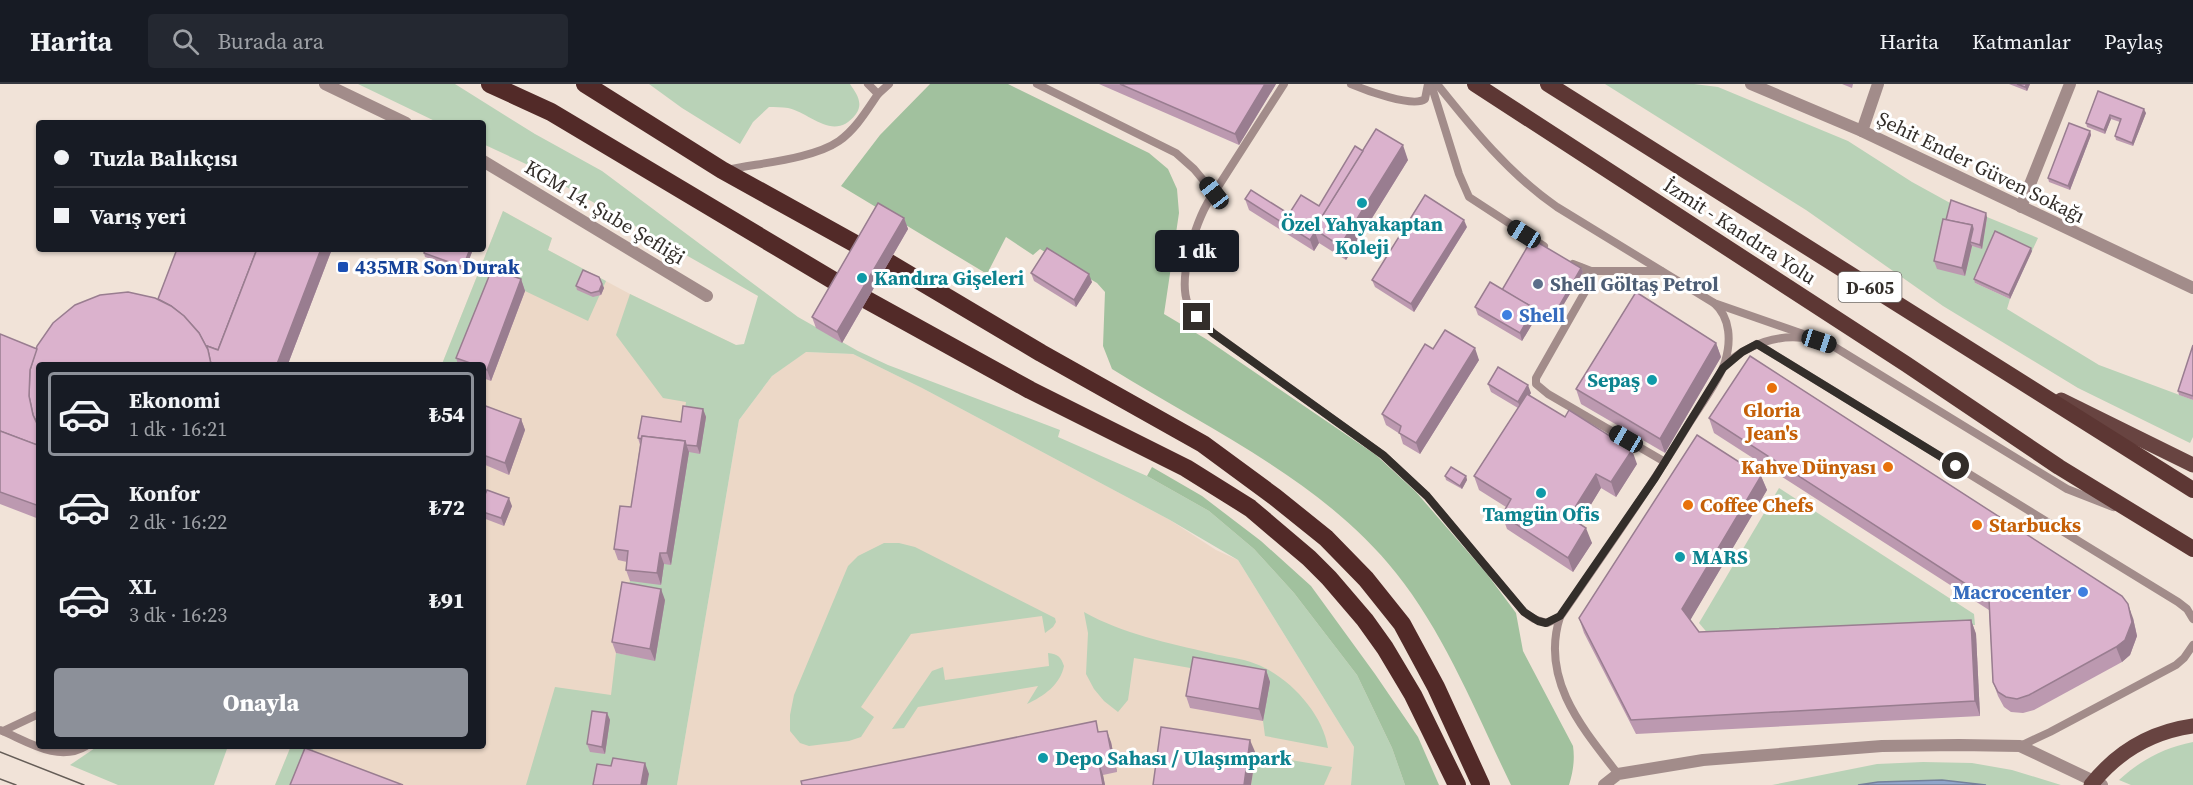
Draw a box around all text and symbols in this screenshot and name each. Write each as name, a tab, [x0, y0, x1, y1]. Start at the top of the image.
search box	[148, 14, 568, 68]
text: Harita	[30, 22, 112, 60]
icon: search	[169, 25, 202, 58]
text: Burada ara	[217, 26, 324, 56]
text: Harita	[1880, 27, 1939, 56]
text: Katmanlar	[1972, 27, 2071, 56]
text: Paylaş	[2104, 27, 2163, 56]
street label: Şehit Ender Güven Sokağı	[1872, 104, 2090, 230]
text: Tuzla Balıkçısı	[90, 143, 238, 173]
street label: KGM 14. Şube Şefliği	[520, 153, 691, 271]
street label: İzmit - Kandıra Yolu	[1658, 171, 1822, 291]
car	[1196, 173, 1232, 213]
marker: Özel Yahyakaptan Koleji	[1355, 196, 1369, 210]
text: Varış yeri	[90, 201, 186, 231]
place label: Özel Yahyakaptan Koleji	[1281, 210, 1443, 261]
car	[1504, 217, 1544, 251]
callout: 1 dk	[1155, 230, 1239, 272]
text: 1 dk	[1177, 237, 1217, 265]
place label: 435MR Son Durak	[355, 253, 520, 281]
marker: 435MR Son Durak	[336, 260, 350, 274]
place label: Kandıra Gişeleri	[874, 264, 1024, 292]
place label: Shell Göltaş Petrol	[1550, 270, 1719, 298]
marker: Kandıra Gişeleri	[855, 271, 869, 285]
road number: D-605	[1838, 272, 1902, 302]
marker: Shell Göltaş Petrol	[1531, 277, 1545, 291]
place label: Shell	[1519, 301, 1565, 329]
route end	[1183, 303, 1210, 330]
marker: Shell	[1500, 308, 1514, 322]
car	[1799, 327, 1839, 355]
place label: Sepaş	[1587, 366, 1640, 394]
marker: Sepaş	[1645, 373, 1659, 387]
marker: Gloria Jean's	[1765, 381, 1779, 395]
text: Ekonomi	[129, 385, 220, 415]
icon: car	[57, 387, 111, 441]
place label: Gloria Jean's	[1743, 396, 1801, 447]
text: ₺54	[429, 399, 465, 429]
text: 1 dk · 16:21	[129, 415, 227, 443]
car	[1606, 422, 1646, 456]
route start	[1942, 452, 1969, 479]
place label: Kahve Dünyası	[1741, 453, 1876, 481]
marker: Kahve Dünyası	[1881, 460, 1895, 474]
text: Konfor	[129, 478, 200, 508]
icon: car	[57, 480, 111, 534]
marker: Tamgün Ofis	[1534, 486, 1548, 500]
place label: Coffee Chefs	[1700, 491, 1814, 519]
text: ₺72	[429, 492, 465, 522]
marker: Coffee Chefs	[1681, 498, 1695, 512]
place label: Tamgün Ofis	[1482, 500, 1600, 528]
text: 2 dk · 16:22	[129, 508, 227, 536]
place label: Starbucks	[1989, 511, 2081, 539]
marker: Starbucks	[1970, 518, 1984, 532]
place label: MARS	[1692, 543, 1748, 571]
marker: MARS	[1673, 550, 1687, 564]
text: XL	[129, 571, 156, 601]
icon: car	[57, 573, 111, 627]
place label: Macrocenter	[1953, 578, 2072, 606]
text: ₺91	[429, 585, 465, 615]
marker: Macrocenter	[2076, 585, 2090, 599]
text: 3 dk · 16:23	[129, 601, 227, 629]
button: Onayla	[54, 668, 468, 737]
place label: Depo Sahası / Ulaşımpark	[1055, 744, 1291, 772]
marker: Depo Sahası / Ulaşımpark	[1036, 751, 1050, 765]

